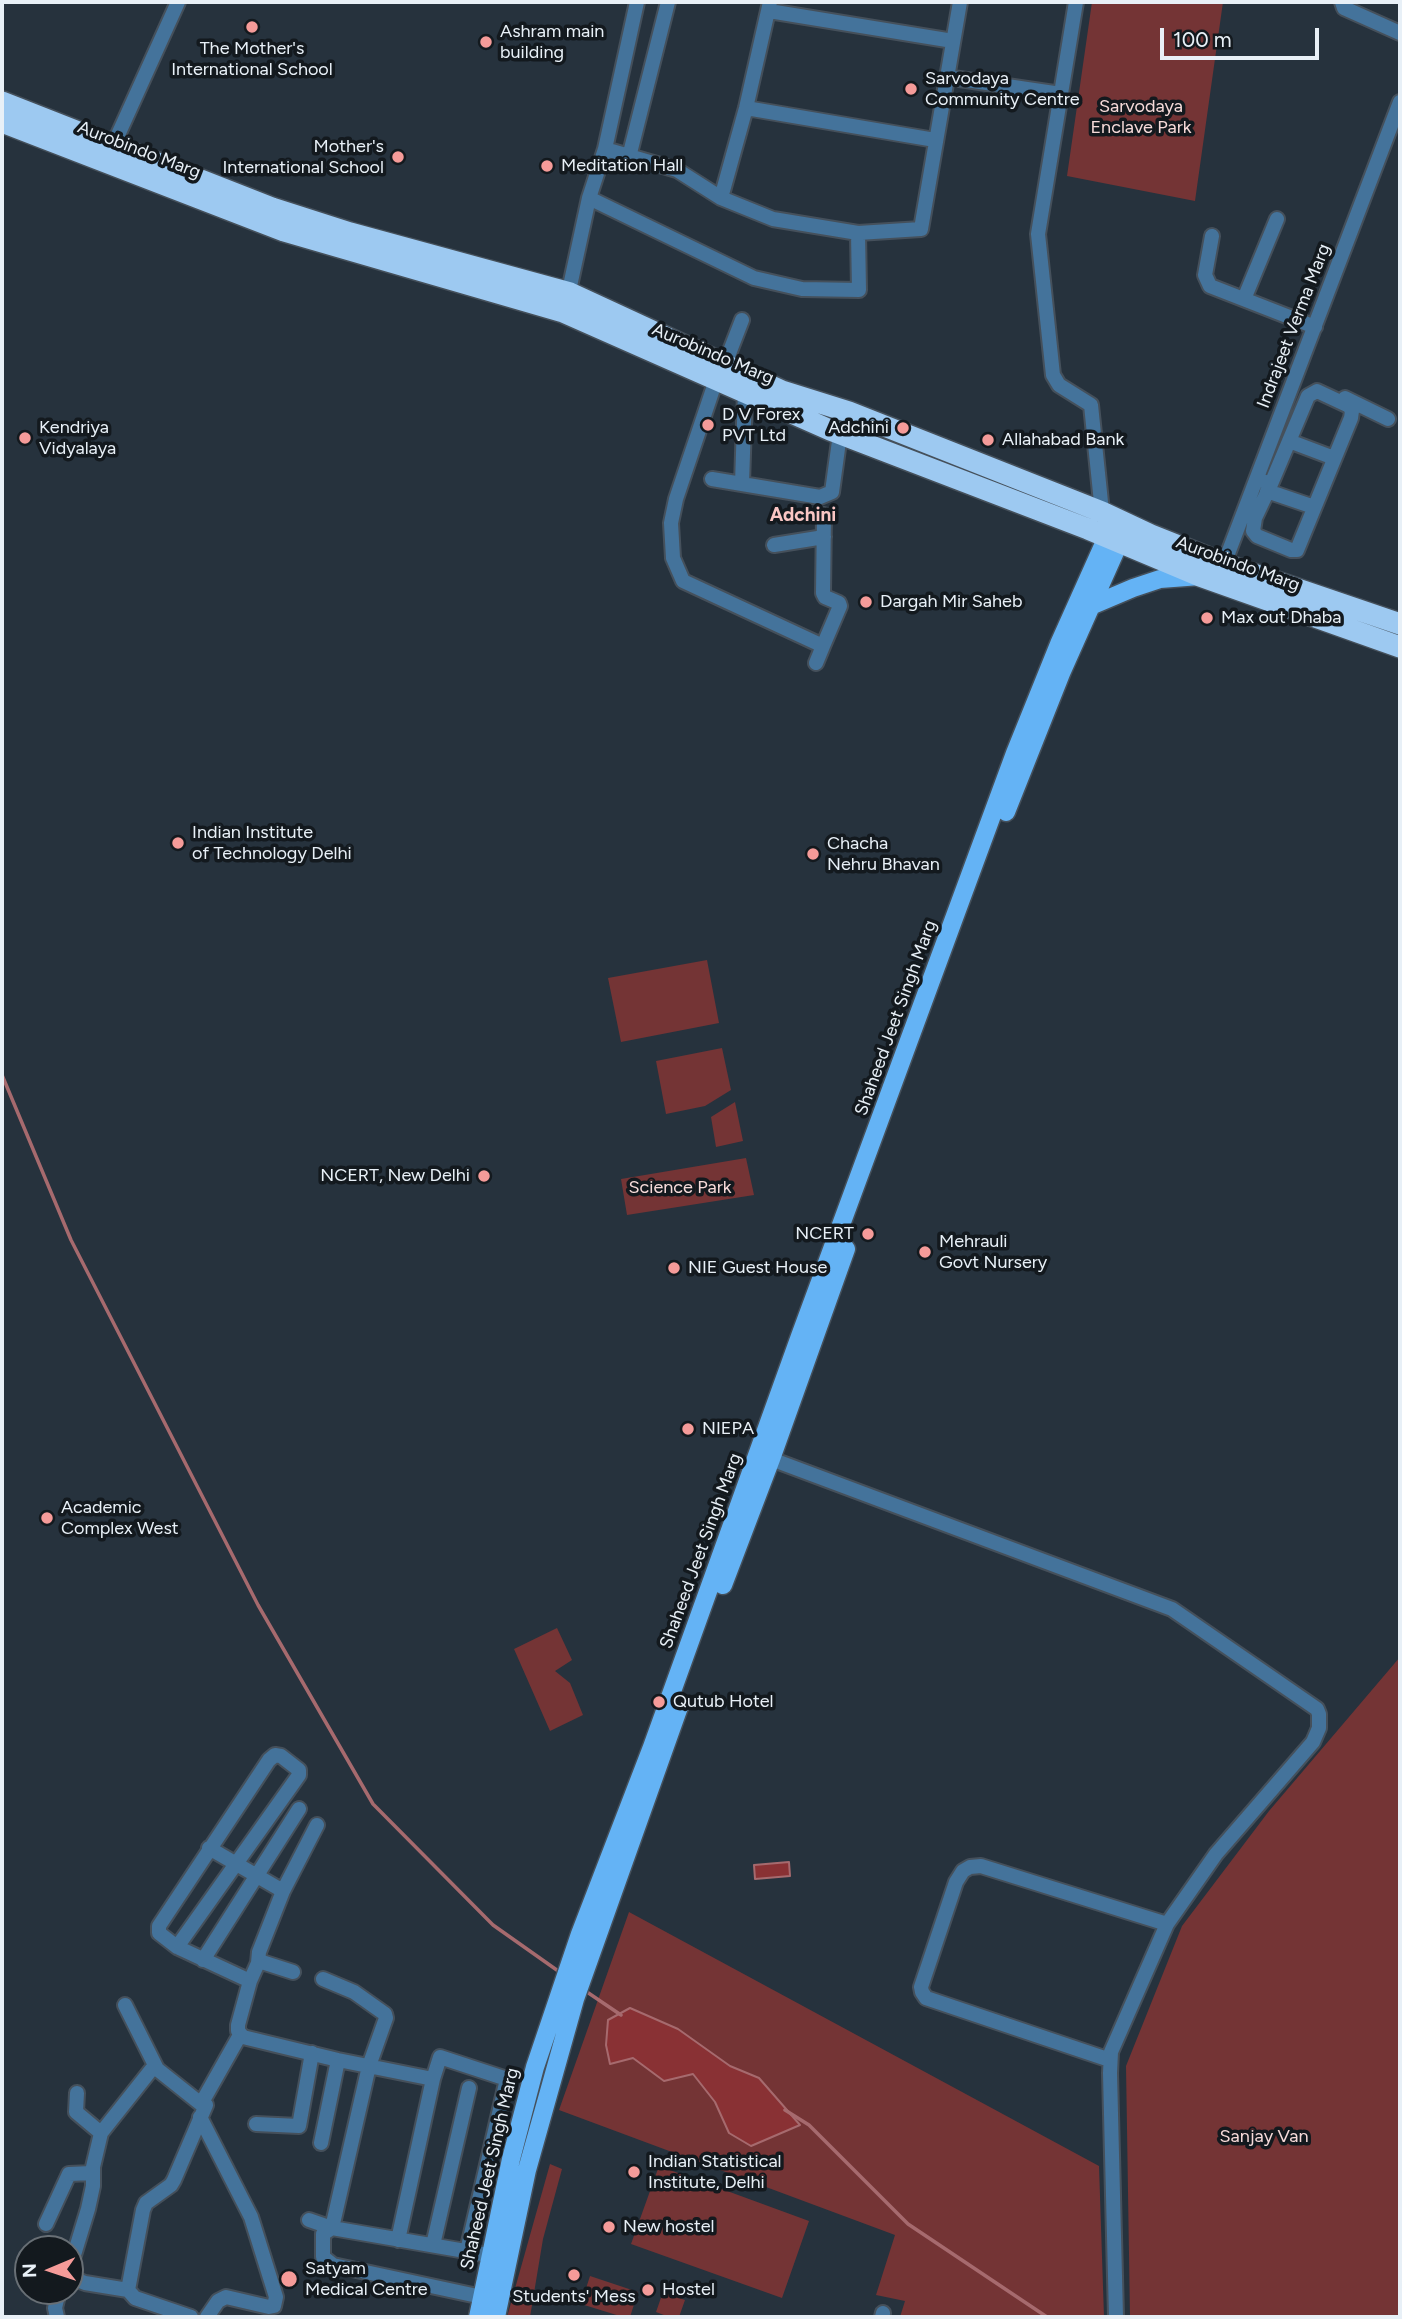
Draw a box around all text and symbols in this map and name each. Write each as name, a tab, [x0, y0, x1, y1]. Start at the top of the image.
scale bar	[1164, 14, 1323, 58]
marker: The Mother's International School	[244, 19, 260, 35]
place label: Ashram main building	[500, 21, 604, 64]
text: 100 m	[1173, 27, 1232, 52]
marker: Ashram main building	[478, 34, 494, 50]
place label: The Mother's International School	[171, 38, 333, 80]
place label: Sarvodaya Community Centre	[925, 68, 1080, 110]
marker: Sarvodaya Community Centre	[903, 81, 919, 97]
park label: Sarvodaya Enclave Park	[1090, 96, 1192, 138]
street label: Aurobindo Marg	[74, 117, 204, 183]
place label: Mother's International School	[222, 136, 384, 178]
marker: Mother's International School	[390, 149, 406, 165]
place label: Meditation Hall	[561, 155, 683, 177]
marker: Meditation Hall	[539, 158, 555, 174]
street label: Indrajeet Verma Marg	[1253, 241, 1335, 411]
street label: Aurobindo Marg	[649, 319, 777, 389]
place label: D V Forex PVT Ltd	[722, 404, 800, 446]
place label: Kendriya Vidyalaya	[39, 417, 116, 460]
marker: D V Forex PVT Ltd	[700, 417, 716, 433]
place label: Adchini	[828, 417, 889, 439]
marker: Adchini	[895, 420, 911, 436]
place label: Allahabad Bank	[1002, 429, 1124, 451]
marker: Kendriya Vidyalaya	[17, 430, 33, 446]
marker: Allahabad Bank	[980, 432, 996, 448]
district label: Adchini	[770, 504, 836, 526]
street label: Aurobindo Marg	[1173, 532, 1303, 596]
place label: Dargah Mir Saheb	[880, 591, 1022, 613]
marker: Dargah Mir Saheb	[858, 594, 874, 610]
place label: Max out Dhaba	[1221, 607, 1341, 629]
marker: Max out Dhaba	[1199, 610, 1215, 626]
place label: Indian Institute of Technology Delhi	[192, 822, 352, 864]
place label: Chacha Nehru Bhavan	[827, 833, 940, 876]
marker: Indian Institute of Technology Delhi	[170, 835, 186, 851]
marker: Chacha Nehru Bhavan	[805, 846, 821, 862]
street label: Shaheed Jeet Singh Marg	[851, 917, 941, 1119]
place label: NCERT, New Delhi	[320, 1165, 470, 1187]
marker: NCERT, New Delhi	[476, 1168, 492, 1184]
park label: Science Park	[628, 1177, 732, 1199]
place label: NCERT	[795, 1223, 854, 1245]
marker: NCERT	[860, 1226, 876, 1242]
place label: Mehrauli Govt Nursery	[939, 1231, 1047, 1274]
marker: Mehrauli Govt Nursery	[917, 1244, 933, 1260]
place label: NIE Guest House	[688, 1257, 827, 1279]
marker: NIE Guest House	[666, 1260, 682, 1276]
place label: NIEPA	[702, 1418, 754, 1440]
marker: NIEPA	[680, 1421, 696, 1437]
street label: Shaheed Jeet Singh Marg	[656, 1450, 746, 1652]
place label: Academic Complex West	[61, 1497, 179, 1540]
marker: Academic Complex West	[39, 1510, 55, 1526]
place label: Qutub Hotel	[673, 1691, 773, 1713]
marker: Qutub Hotel	[651, 1694, 667, 1710]
street label: Shaheed Jeet Singh Marg	[456, 2066, 524, 2272]
park label: Sanjay Van	[1219, 2126, 1309, 2148]
place label: Indian Statistical Institute, Delhi	[648, 2151, 782, 2194]
marker: Indian Statistical Institute, Delhi	[626, 2164, 642, 2180]
place label: New hostel	[623, 2216, 714, 2238]
marker: New hostel	[601, 2219, 617, 2235]
north arrow	[14, 2235, 84, 2305]
place label: Satyam Medical Centre	[305, 2258, 428, 2300]
text: N	[18, 2263, 41, 2278]
marker: Students' Mess	[566, 2267, 582, 2283]
marker: Satyam Medical Centre	[279, 2269, 299, 2289]
place label: Hostel	[662, 2279, 715, 2301]
marker: Hostel	[640, 2282, 656, 2298]
place label: Students' Mess	[512, 2286, 636, 2308]

